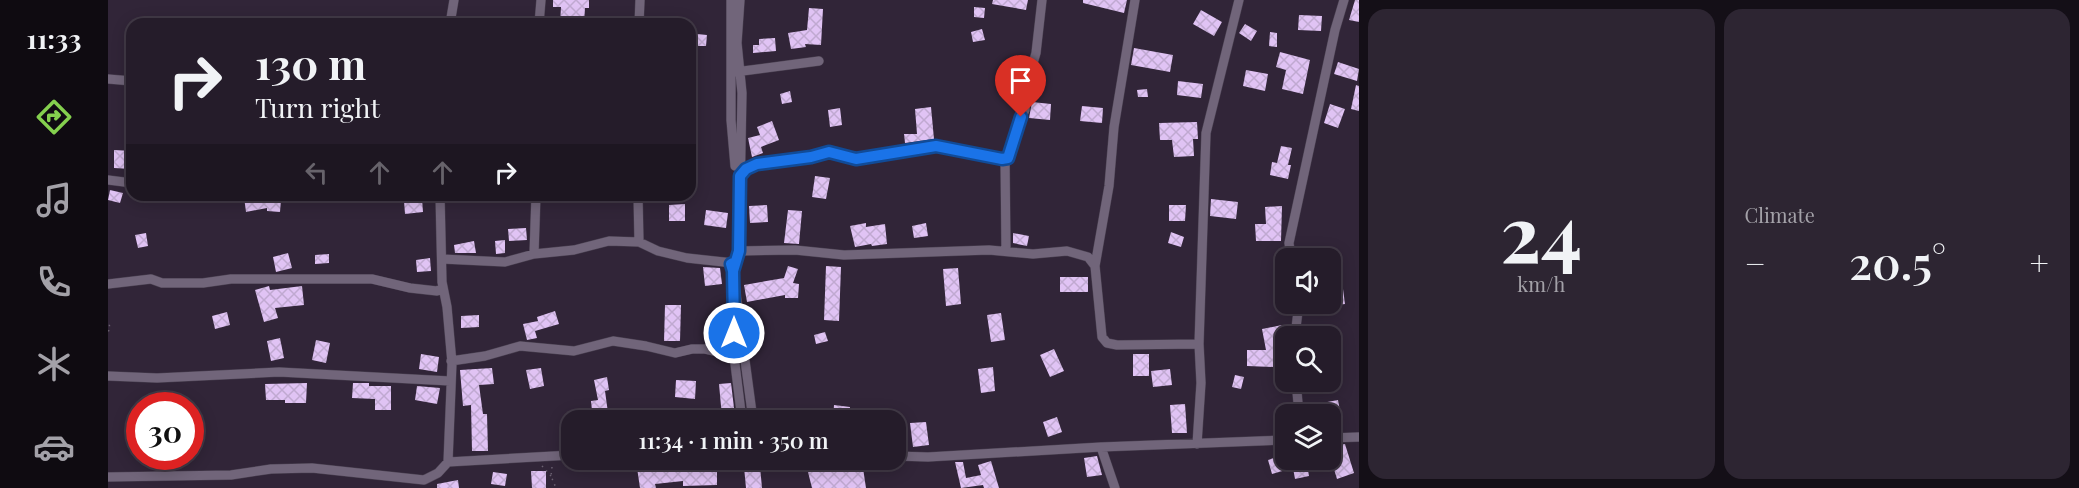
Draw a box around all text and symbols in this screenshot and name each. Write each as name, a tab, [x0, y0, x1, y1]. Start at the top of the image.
text: 11:33	[27, 20, 81, 56]
text: 130 m	[255, 35, 366, 91]
icon: right	[156, 42, 234, 120]
pin	[995, 55, 1046, 117]
icon: arrive	[1004, 64, 1037, 97]
text: Turn right	[255, 89, 380, 125]
icon: directions	[33, 96, 75, 138]
icon: left	[300, 156, 333, 189]
icon: ahead	[363, 156, 396, 189]
icon: ahead	[426, 156, 459, 189]
icon: right	[489, 156, 522, 189]
icon: music	[33, 179, 75, 221]
text: 24	[1500, 179, 1582, 283]
text: Climate	[1745, 201, 1815, 228]
text: 20.5°	[1849, 231, 1946, 291]
text: −	[1745, 240, 1766, 284]
text: +	[2030, 240, 2049, 284]
map controls	[1275, 248, 1341, 470]
button: sound	[1275, 248, 1341, 314]
icon: phone	[33, 261, 75, 303]
text: km/h	[1517, 270, 1565, 297]
position arrow	[702, 301, 766, 365]
button: search	[1275, 326, 1341, 392]
icon: climate	[33, 343, 75, 385]
speed limit sign: 30	[126, 392, 204, 470]
button: layers	[1275, 404, 1341, 470]
text: 11:34 · 1 min · 350 m	[638, 425, 829, 455]
icon: car	[33, 426, 75, 468]

